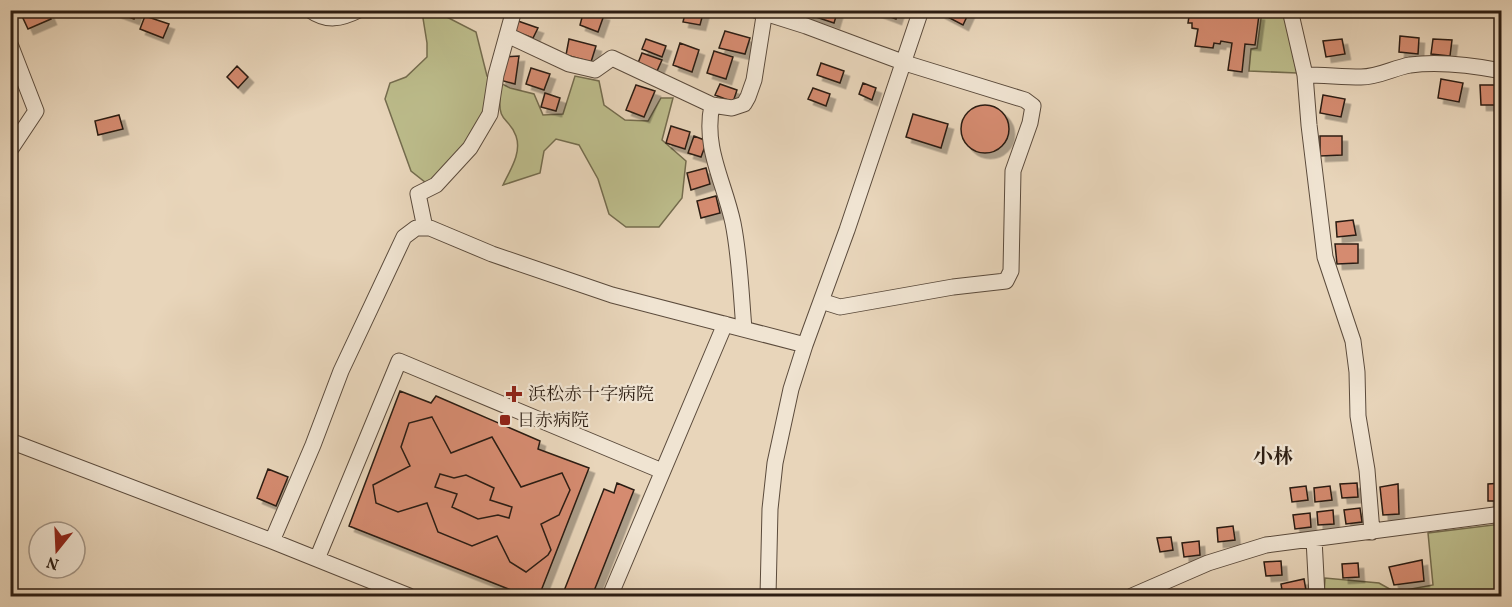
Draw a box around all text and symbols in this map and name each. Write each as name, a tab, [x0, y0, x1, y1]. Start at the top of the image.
place label: 浜松赤十字病院	[528, 383, 654, 408]
marker: 浜松赤十字病院	[505, 385, 523, 403]
place label: 日赤病院	[517, 409, 589, 434]
marker: 日赤病院	[498, 413, 512, 427]
district label: 小林	[1253, 444, 1293, 472]
north arrow	[27, 520, 87, 580]
text: N	[44, 550, 62, 575]

